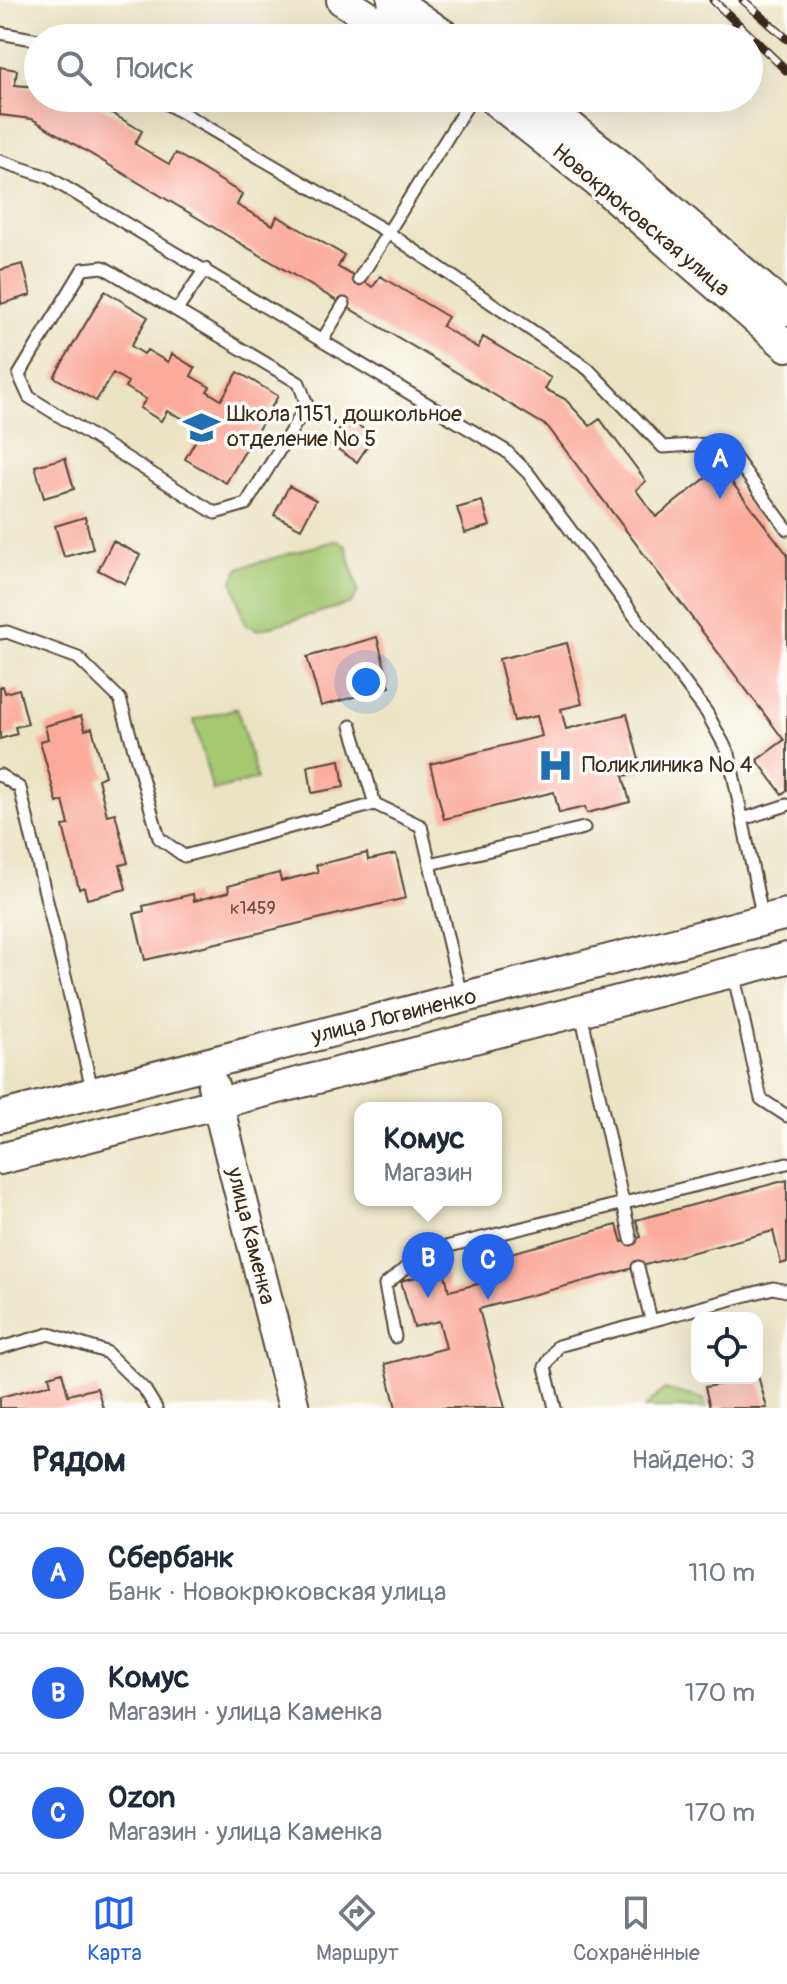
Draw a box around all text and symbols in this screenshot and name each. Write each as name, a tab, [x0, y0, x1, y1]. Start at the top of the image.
search box	[24, 24, 763, 112]
icon: search	[52, 46, 96, 90]
text: Поиск	[116, 50, 194, 87]
street label: Новокрюковская улица	[546, 137, 736, 303]
place label: Школа 1151, дошкольное отделение № 5	[227, 400, 462, 453]
school or university icon: Школа 1151, дошкольное отделение № 5	[182, 408, 220, 446]
pin: A	[694, 433, 746, 499]
your location	[346, 662, 386, 702]
hospital icon: Поликлиника № 4	[537, 746, 575, 784]
place label: Поликлиника № 4	[582, 751, 753, 779]
house number: к1459	[230, 897, 276, 920]
street label: улица Логвиненко	[308, 982, 479, 1050]
popup	[354, 1102, 502, 1206]
text: Комус	[384, 1120, 465, 1157]
text: Магазин	[384, 1157, 472, 1189]
street label: улица Каменка	[220, 1164, 282, 1307]
pin: B	[402, 1232, 454, 1298]
pin: C	[462, 1234, 514, 1300]
map controls	[691, 1312, 763, 1384]
button: locate	[691, 1312, 763, 1384]
text: Рядом	[32, 1439, 126, 1482]
text: Найдено: 3	[632, 1444, 755, 1476]
text: Сбербанк	[108, 1539, 234, 1576]
text: A	[50, 1557, 66, 1589]
text: 110 m	[688, 1557, 755, 1589]
text: Банк · Новокрюковская улица	[108, 1576, 446, 1608]
text: Комус	[108, 1659, 189, 1696]
text: B	[51, 1677, 65, 1709]
text: 170 m	[685, 1677, 755, 1709]
text: Магазин · улица Каменка	[108, 1696, 382, 1728]
text: Ozon	[108, 1779, 175, 1816]
text: C	[50, 1797, 66, 1829]
text: 170 m	[685, 1797, 755, 1829]
text: Магазин · улица Каменка	[108, 1816, 382, 1848]
tab: Карта	[87, 1891, 142, 1967]
tab: Маршрут	[316, 1891, 399, 1967]
tab: Сохранённые	[573, 1891, 700, 1967]

